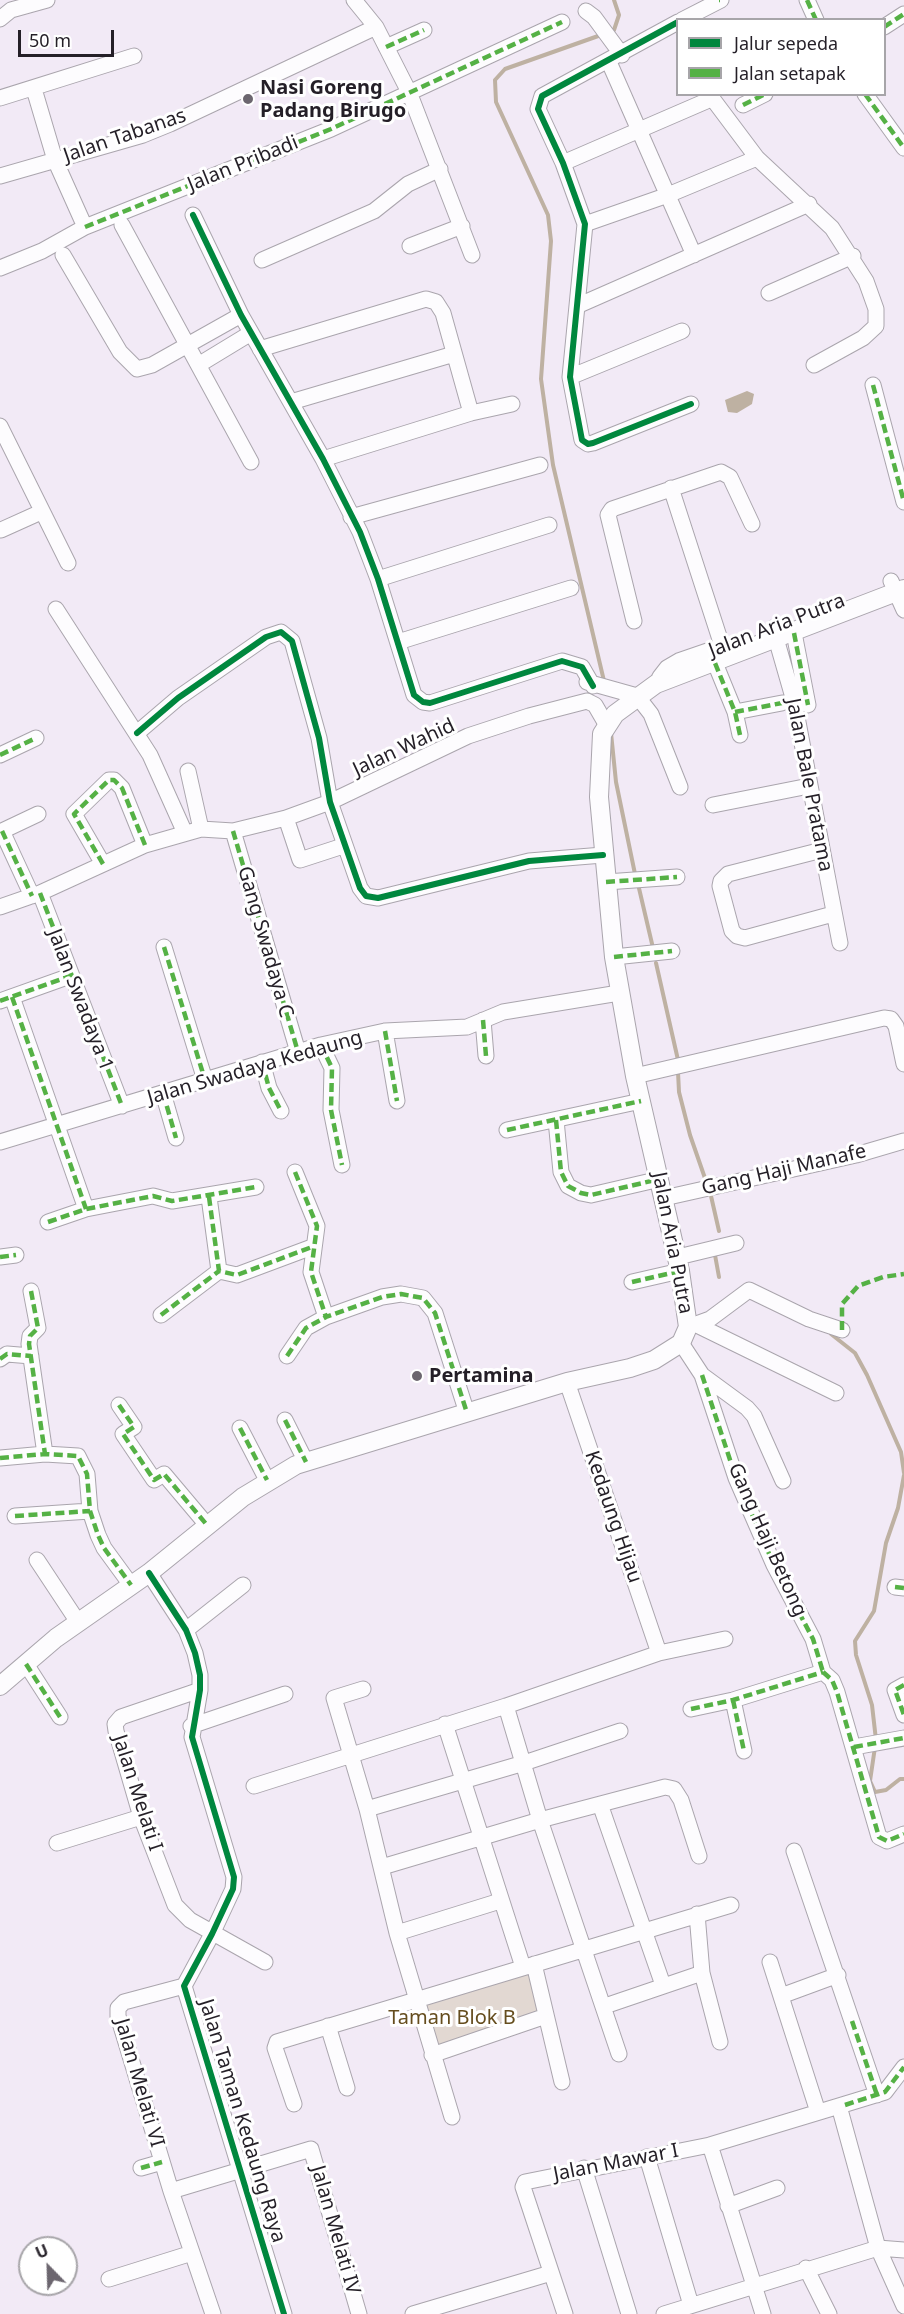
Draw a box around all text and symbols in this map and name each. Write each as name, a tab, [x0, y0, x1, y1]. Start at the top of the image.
scale bar	[21, 18, 117, 56]
legend	[676, 18, 886, 96]
text: 50 m	[29, 28, 71, 52]
text: Jalur sepeda	[734, 31, 838, 55]
text: Jalan setapak	[734, 61, 846, 85]
place label: Nasi Goreng Padang Birugo	[260, 76, 406, 123]
marker: Nasi Goreng Padang Birugo	[241, 92, 255, 106]
street label: Jalan Tabanas	[61, 104, 189, 168]
street label: Jalan Pribadi	[184, 131, 302, 197]
street label: Jalan Aria Putra	[705, 589, 849, 663]
street label: Jalan Bale Pratama	[780, 696, 838, 874]
street label: Jalan Wahid	[349, 714, 459, 782]
street label: Gang Swadaya C	[232, 864, 298, 1020]
street label: Jalan Swadaya 1	[42, 926, 118, 1074]
street label: Jalan Swadaya Kedaung	[145, 1026, 365, 1110]
street label: Gang Haji Manafe	[699, 1139, 869, 1201]
street label: Jalan Aria Putra	[646, 1170, 698, 1316]
place label: Pertamina	[429, 1364, 533, 1388]
marker: Pertamina	[410, 1369, 424, 1383]
street label: Kedaung Hijau	[579, 1448, 647, 1586]
street label: Gang Haji Betong	[722, 1460, 812, 1620]
street label: Jalan Melati I	[107, 1732, 167, 1854]
street label: Jalan Taman Kedaung Raya	[193, 1996, 291, 2246]
park label: Taman Blok B	[388, 2006, 516, 2030]
street label: Jalan Melati VI	[109, 2016, 169, 2150]
street label: Jalan Mawar I	[551, 2139, 681, 2187]
street label: Jalan Melati IV	[305, 2163, 365, 2297]
north arrow	[18, 2236, 78, 2296]
text: U	[32, 2239, 52, 2264]

